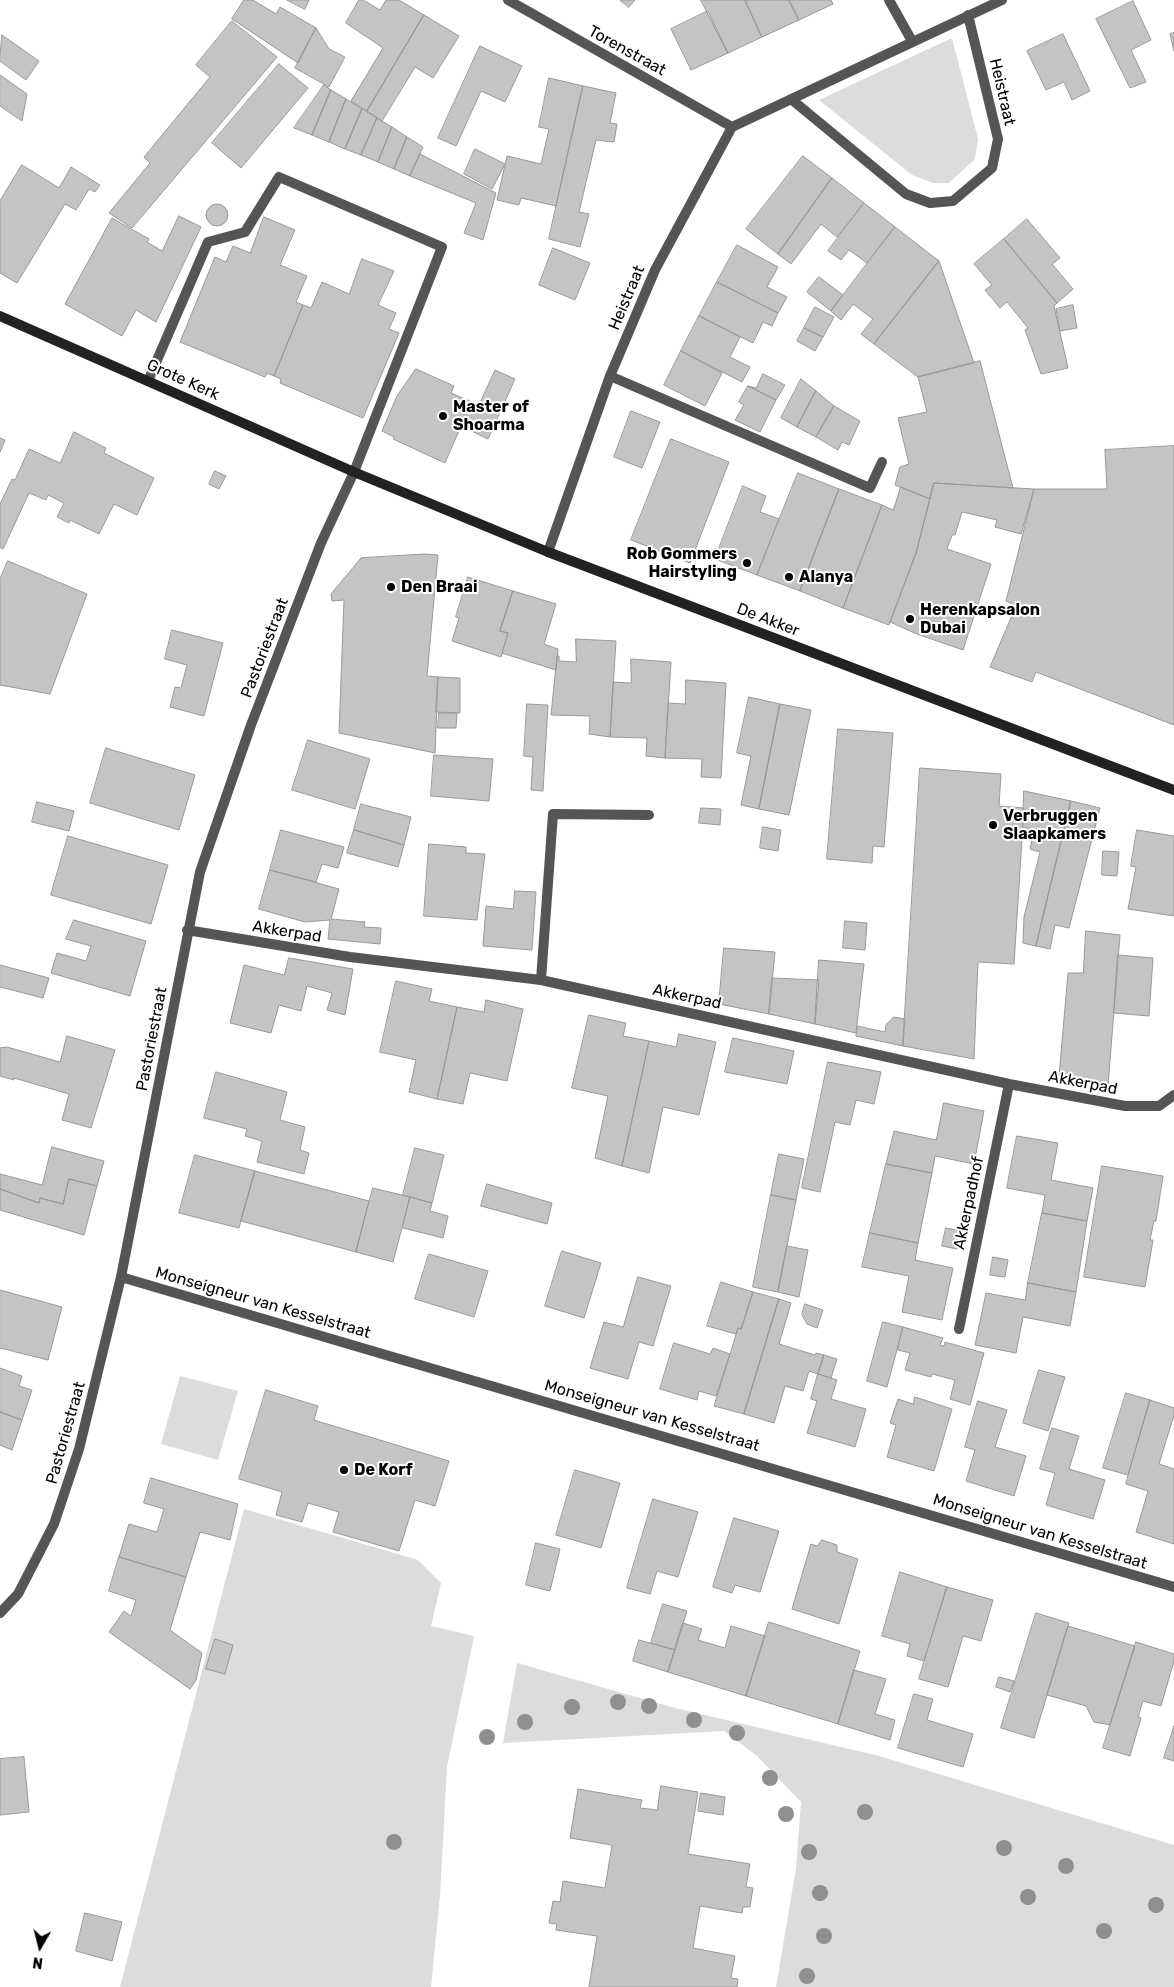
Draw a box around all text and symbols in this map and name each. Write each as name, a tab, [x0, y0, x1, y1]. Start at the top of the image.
street label: Torenstraat	[585, 22, 669, 80]
street label: Heistraat	[985, 56, 1019, 128]
street label: Heistraat	[605, 263, 649, 333]
street label: Grote Kerk	[144, 355, 222, 405]
place label: Master of Shoarma	[453, 397, 529, 435]
marker: Master of Shoarma	[437, 410, 449, 422]
place label: Rob Gommers Hairstyling	[627, 544, 737, 582]
marker: Rob Gommers Hairstyling	[741, 557, 753, 569]
place label: Alanya	[799, 567, 853, 587]
marker: Alanya	[783, 571, 795, 583]
place label: Den Braai	[401, 577, 478, 597]
marker: Den Braai	[385, 581, 397, 593]
street label: Pastoriestraat	[237, 595, 293, 701]
street label: De Akker	[734, 599, 802, 641]
place label: Herenkapsalon Dubai	[920, 600, 1040, 638]
marker: Herenkapsalon Dubai	[904, 613, 916, 625]
place label: Verbruggen Slaapkamers	[1003, 806, 1106, 844]
marker: Verbruggen Slaapkamers	[987, 819, 999, 831]
street label: Akkerpad	[251, 917, 323, 947]
street label: Akkerpad	[651, 980, 723, 1014]
street label: Pastoriestraat	[132, 985, 172, 1093]
street label: Akkerpad	[1047, 1067, 1119, 1099]
street label: Akkerpadhof	[950, 1155, 988, 1251]
street label: Monseigneur van Kesselstraat	[153, 1263, 373, 1343]
street label: Monseigneur van Kesselstraat	[542, 1376, 762, 1456]
street label: Pastoriestraat	[42, 1380, 90, 1486]
place label: De Korf	[354, 1460, 413, 1480]
marker: De Korf	[338, 1464, 350, 1476]
street label: Monseigneur van Kesselstraat	[931, 1490, 1149, 1574]
north arrow	[15, 1922, 65, 1972]
text: N	[32, 1953, 44, 1971]

